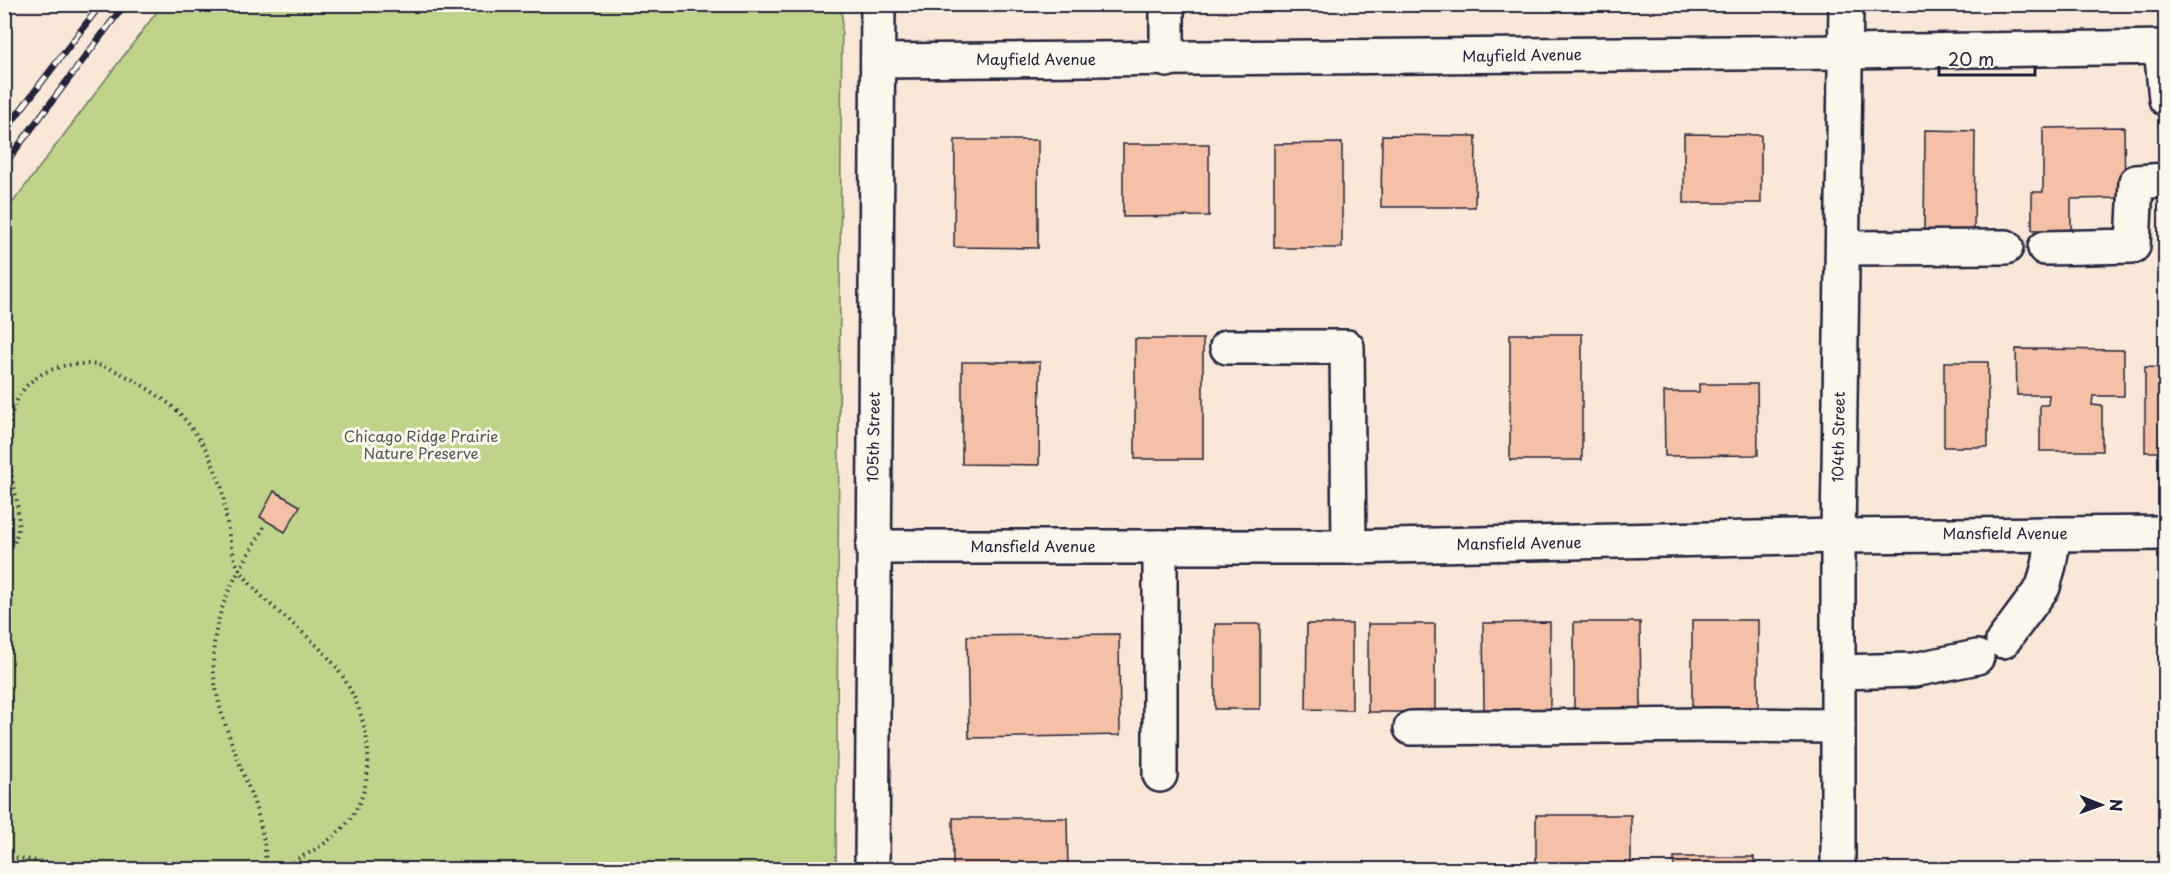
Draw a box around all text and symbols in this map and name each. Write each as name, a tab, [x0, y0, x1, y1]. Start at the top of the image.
scale bar	[1939, 39, 2035, 77]
street label: Mayfield Avenue	[1462, 42, 1582, 67]
text: 20 m	[1948, 45, 1994, 72]
street label: Mayfield Avenue	[976, 47, 1096, 70]
street label: 104th Street	[1825, 391, 1850, 483]
street label: 105th Street	[860, 392, 885, 482]
park label: Chicago Ridge Prairie Nature Preserve	[344, 424, 498, 464]
street label: Mansfield Avenue	[1942, 521, 2068, 544]
street label: Mansfield Avenue	[1456, 530, 1582, 555]
street label: Mansfield Avenue	[970, 534, 1096, 557]
north arrow	[2071, 775, 2131, 835]
text: N	[2105, 799, 2129, 812]

